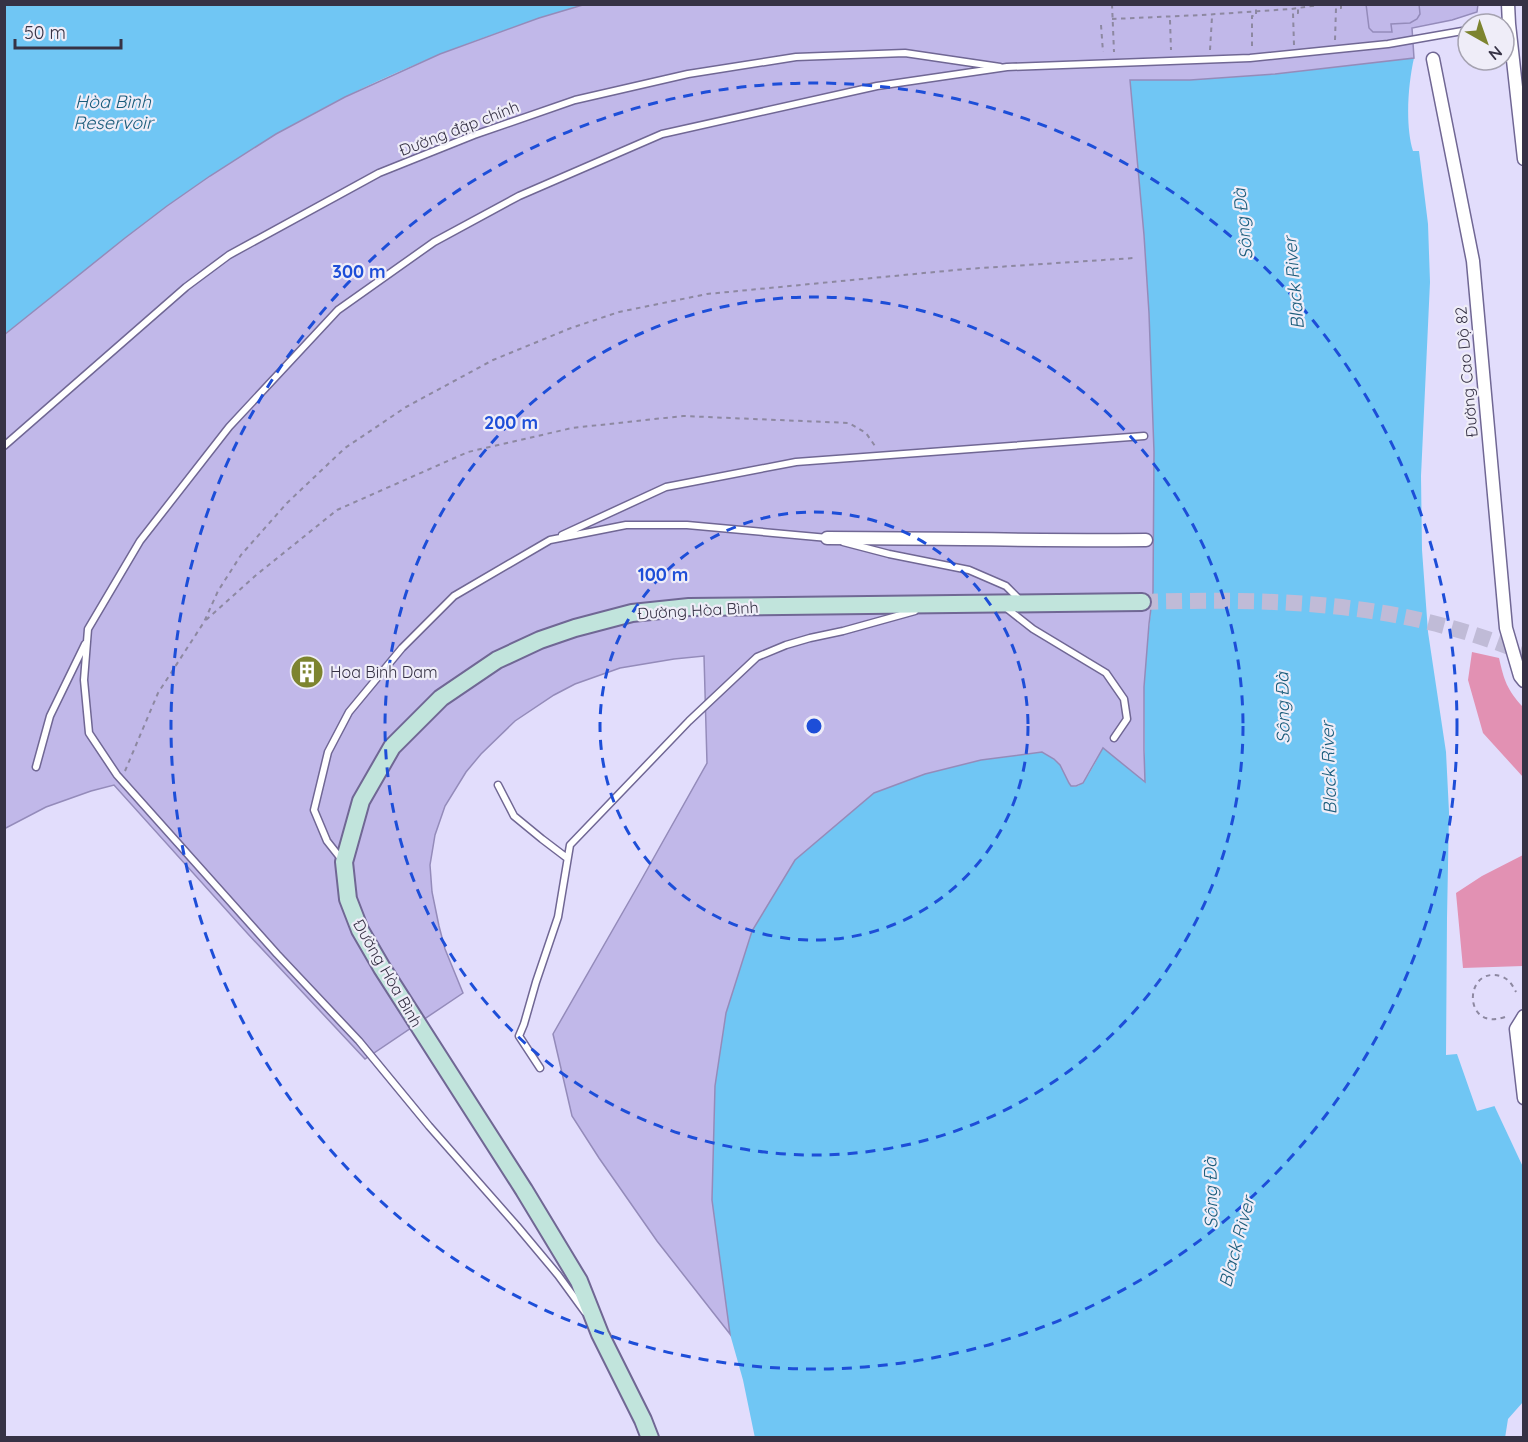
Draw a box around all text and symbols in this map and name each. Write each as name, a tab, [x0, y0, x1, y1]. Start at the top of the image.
scale bar	[15, 12, 122, 50]
north arrow	[1456, 12, 1516, 72]
text: 50 m	[24, 21, 66, 44]
text: N	[1485, 42, 1507, 65]
water label: Hòa Bình Reservoir	[73, 90, 155, 134]
street label: Đường đập chính	[396, 96, 522, 160]
water label: Sông Đà	[1227, 186, 1258, 261]
water label: Black River	[1278, 234, 1309, 330]
text: 300 m	[332, 260, 386, 283]
street label: Đường Cao Dộ 82	[1450, 306, 1482, 438]
text: 200 m	[484, 411, 538, 434]
text: 100 m	[638, 563, 688, 586]
street label: Đường Hòa Bình	[637, 597, 759, 623]
building icon: Hoa Binh Dam	[289, 654, 325, 690]
place label: Hoa Binh Dam	[330, 662, 438, 682]
water label: Sông Đà	[1270, 671, 1295, 744]
centre of rings	[804, 716, 824, 736]
water label: Black River	[1315, 719, 1342, 815]
street label: Đường Hòa Bình	[349, 915, 427, 1031]
water label: Sông Đà	[1198, 1156, 1223, 1229]
water label: Black River	[1213, 1192, 1260, 1290]

